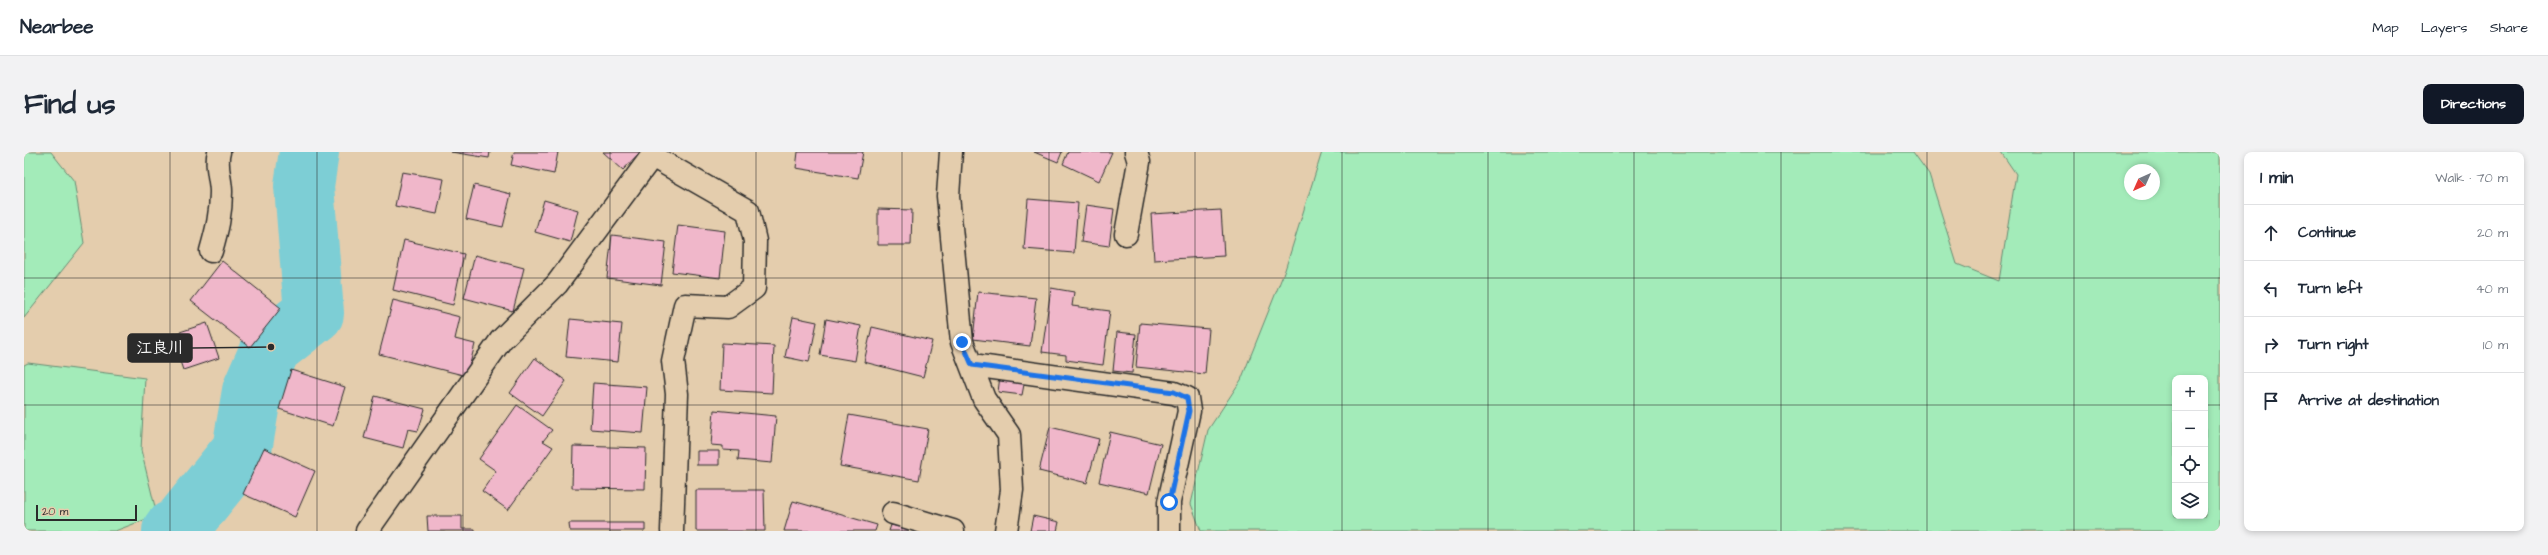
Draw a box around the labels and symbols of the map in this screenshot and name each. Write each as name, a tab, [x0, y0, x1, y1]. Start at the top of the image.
north arrow	[2124, 164, 2160, 200]
route end	[953, 333, 971, 351]
callout: 江良川	[128, 334, 192, 362]
text: 江良川	[136, 337, 184, 359]
route start	[1160, 493, 1178, 511]
scale bar	[36, 503, 137, 522]

